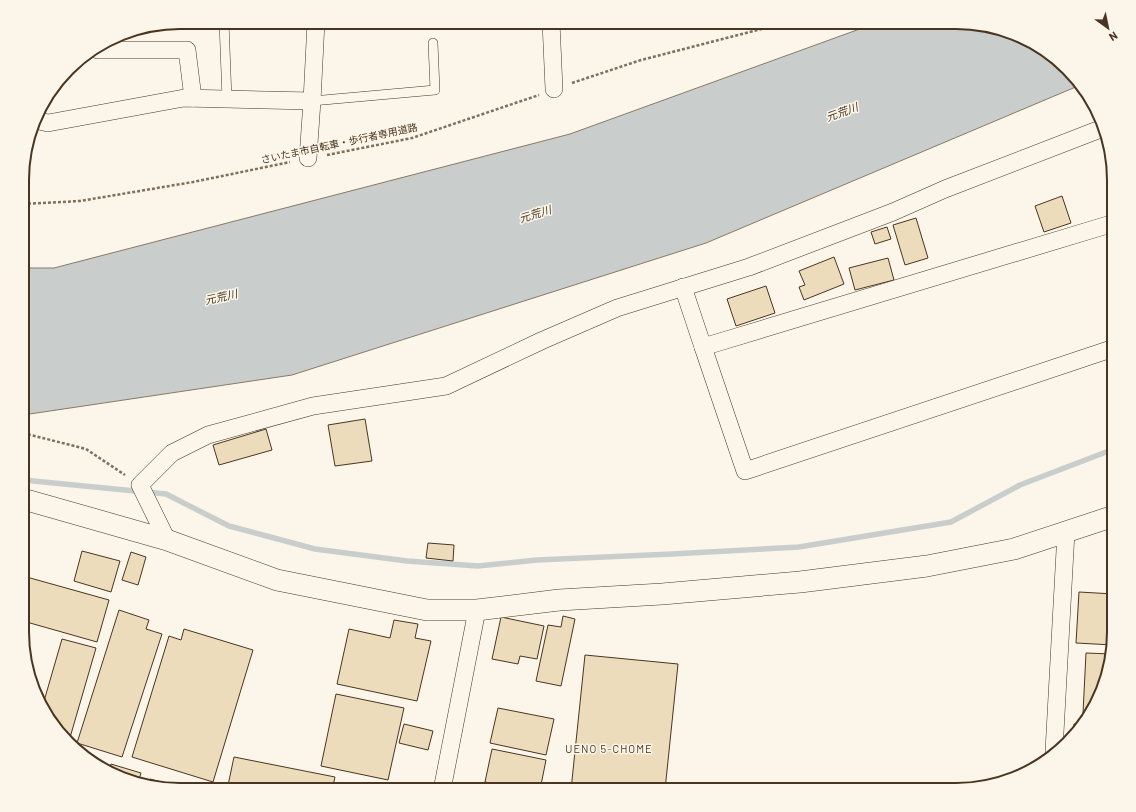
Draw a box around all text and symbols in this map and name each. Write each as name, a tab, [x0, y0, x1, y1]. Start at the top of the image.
north arrow	[1088, 8, 1128, 48]
text: N	[1107, 29, 1120, 44]
water label: 元荒川	[824, 99, 860, 123]
street label: さいたま市自転車・歩行者専用道路	[260, 121, 418, 165]
water label: 元荒川	[517, 202, 553, 225]
water label: 元荒川	[203, 286, 239, 307]
district label: UENO 5-CHOME	[565, 742, 653, 755]

